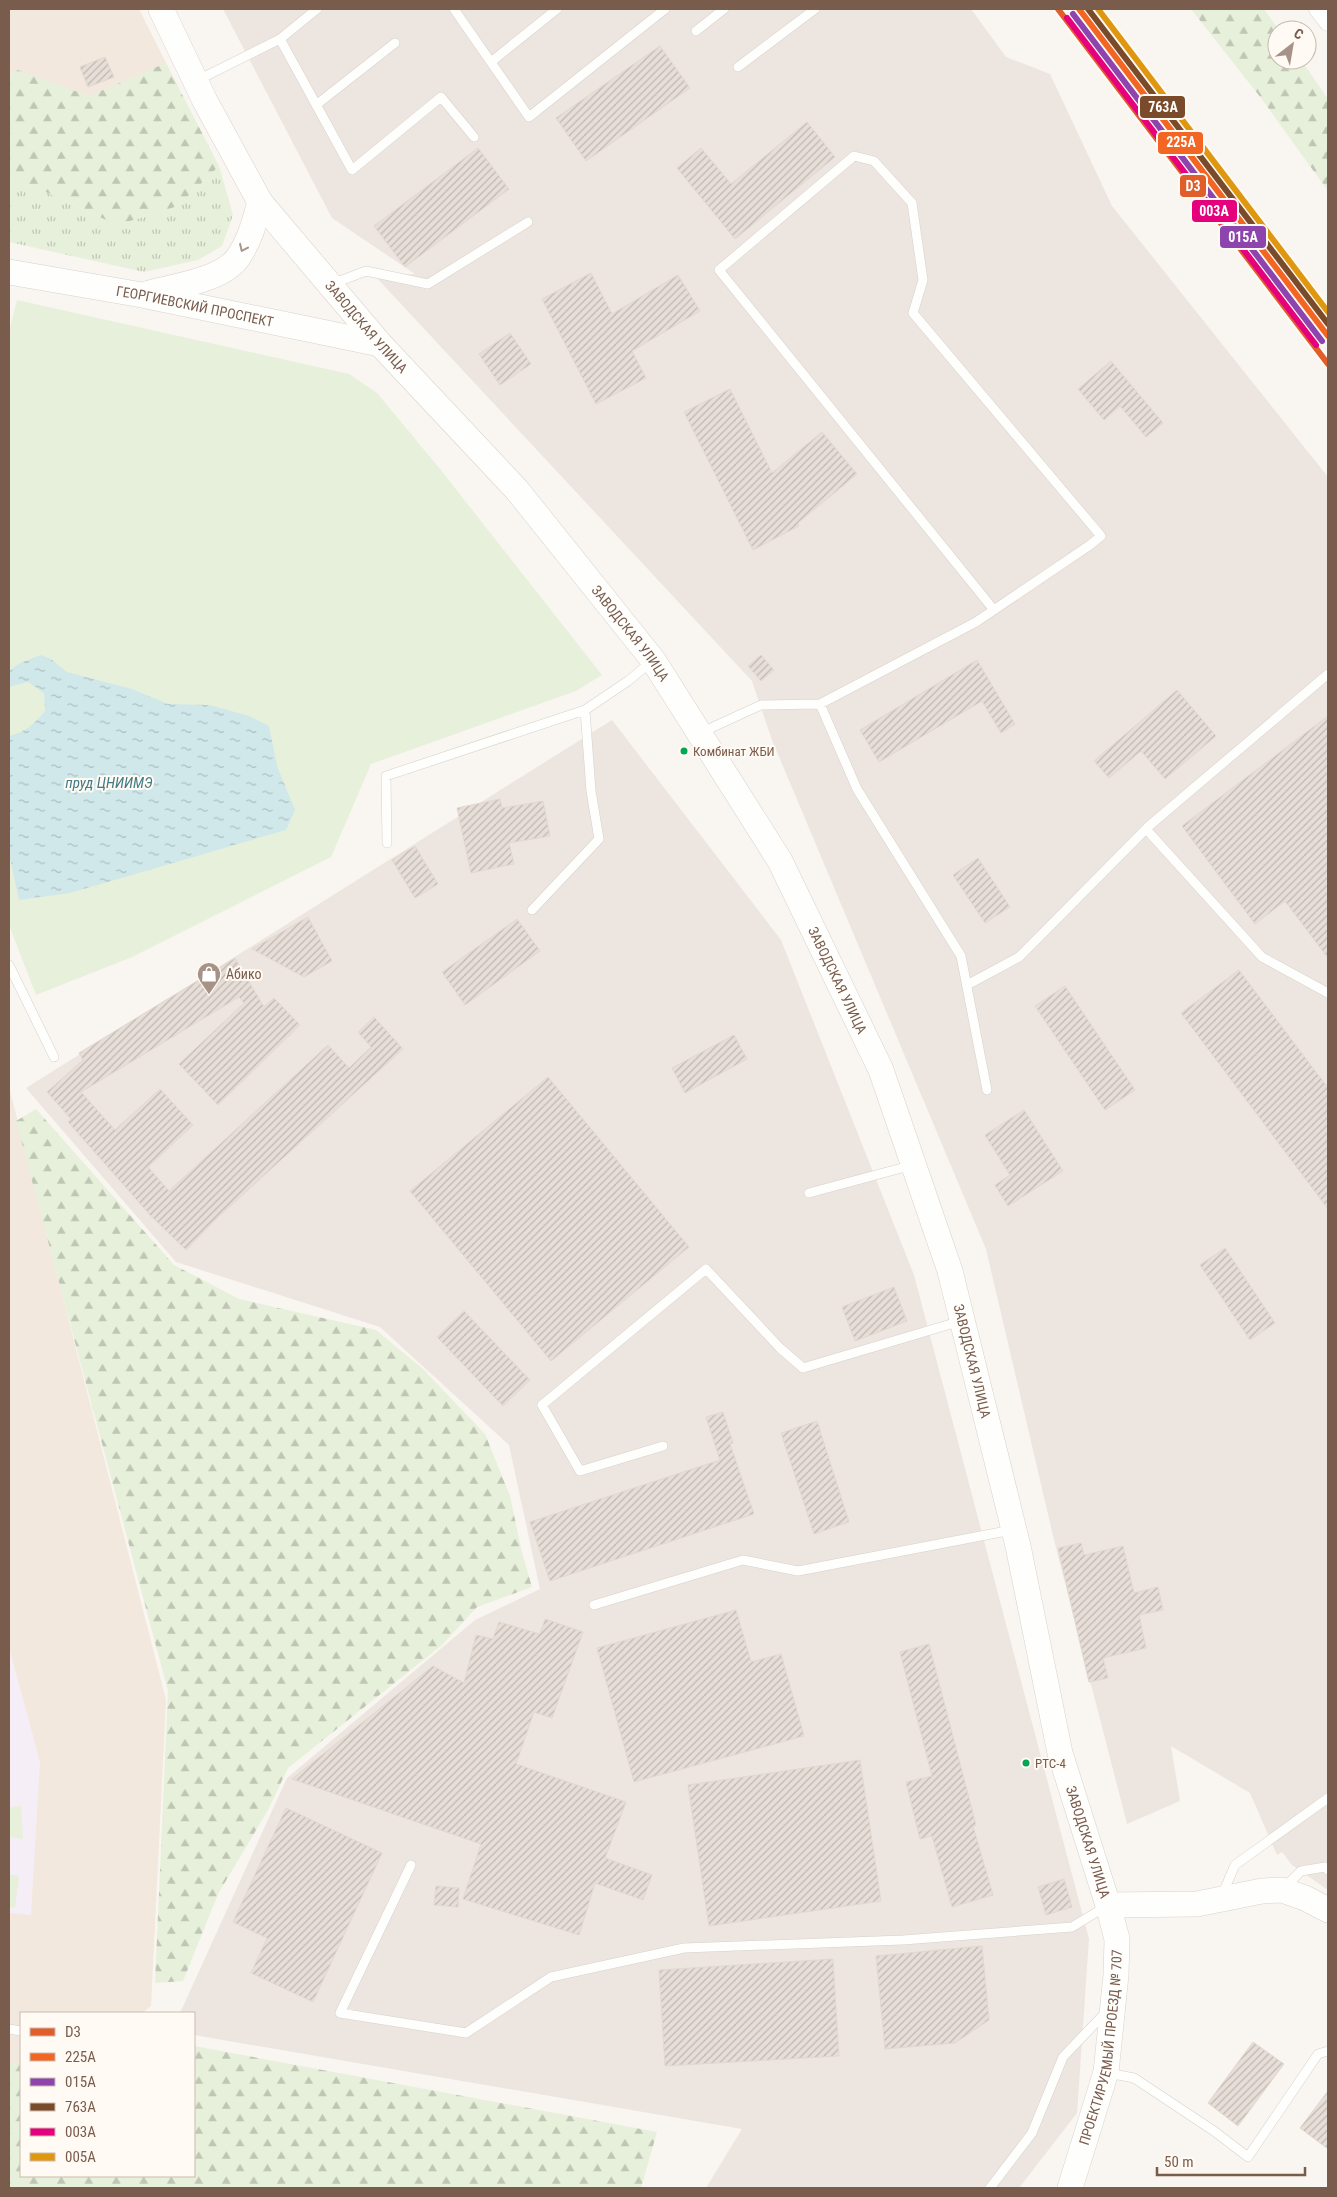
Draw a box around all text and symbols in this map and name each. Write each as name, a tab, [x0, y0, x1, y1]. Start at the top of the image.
north arrow	[1267, 20, 1317, 70]
text: С	[1291, 25, 1306, 43]
line badge: 763А	[1139, 95, 1186, 119]
text: 763А	[1148, 99, 1178, 115]
line badge: 225А	[1157, 131, 1204, 155]
text: 225А	[1166, 134, 1196, 150]
line badge: D3	[1179, 174, 1207, 198]
text: D3	[1186, 178, 1200, 194]
line badge: 003А	[1191, 199, 1238, 223]
text: 003А	[1199, 203, 1229, 219]
line badge: 015А	[1219, 225, 1267, 249]
text: 015А	[1228, 229, 1258, 245]
one-way arrow	[239, 243, 249, 252]
street label: ЗАВОДСКАЯ УЛИЦА	[322, 277, 411, 376]
street label: ГЕОРГИЕВСКИЙ ПРОСПЕКТ	[115, 283, 275, 330]
street label: ЗАВОДСКАЯ УЛИЦА	[588, 582, 672, 684]
place label: Комбинат ЖБИ	[693, 744, 775, 759]
marker: Комбинат ЖБИ	[679, 746, 689, 756]
water label: пруд ЦНИИМЭ	[65, 774, 153, 792]
street label: ЗАВОДСКАЯ УЛИЦА	[805, 924, 870, 1036]
shop icon: Абико	[196, 961, 222, 995]
place label: Абико	[226, 966, 262, 982]
street label: ЗАВОДСКАЯ УЛИЦА	[950, 1302, 994, 1420]
place label: РТС-4	[1035, 1756, 1066, 1771]
marker: РТС-4	[1021, 1758, 1031, 1768]
street label: ЗАВОДСКАЯ УЛИЦА	[1063, 1784, 1113, 1900]
street label: ПРОЕКТИРУЕМЫЙ ПРОЕЗД № 707	[1076, 1949, 1125, 2147]
legend	[20, 2012, 195, 2177]
text: D3	[65, 2023, 81, 2041]
text: 225А	[65, 2048, 96, 2066]
text: 015А	[65, 2073, 96, 2091]
text: 763А	[65, 2098, 96, 2116]
text: 003А	[65, 2123, 96, 2141]
scale bar	[1157, 2144, 1304, 2176]
text: 005А	[65, 2148, 96, 2166]
text: 50 m	[1164, 2153, 1194, 2171]

